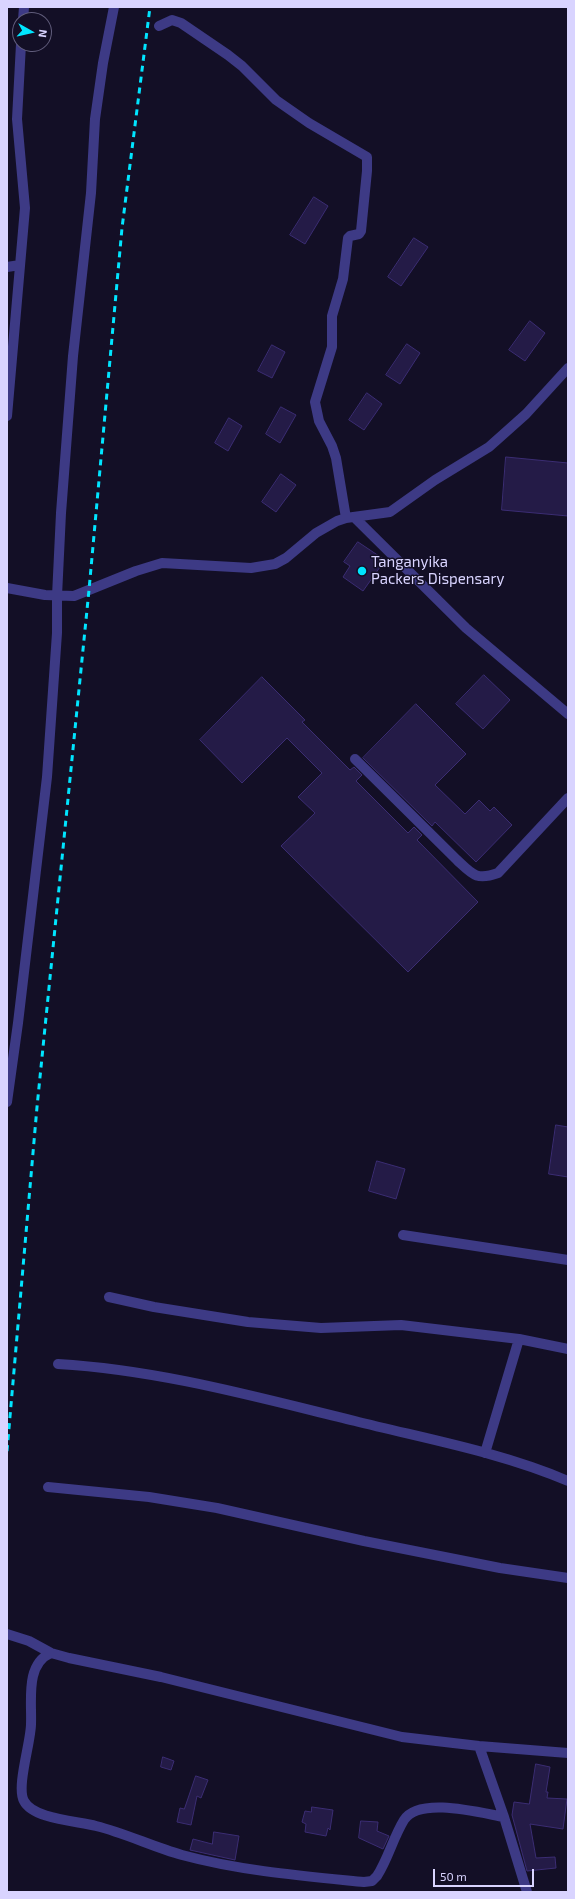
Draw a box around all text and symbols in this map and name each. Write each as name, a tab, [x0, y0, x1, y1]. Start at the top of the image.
north arrow	[12, 12, 52, 52]
text: N	[36, 29, 50, 38]
place label: Tanganyika Packers Dispensary	[371, 553, 504, 588]
marker: Tanganyika Packers Dispensary	[356, 565, 368, 577]
scale bar	[435, 1861, 536, 1887]
text: 50 m	[440, 1869, 467, 1883]

